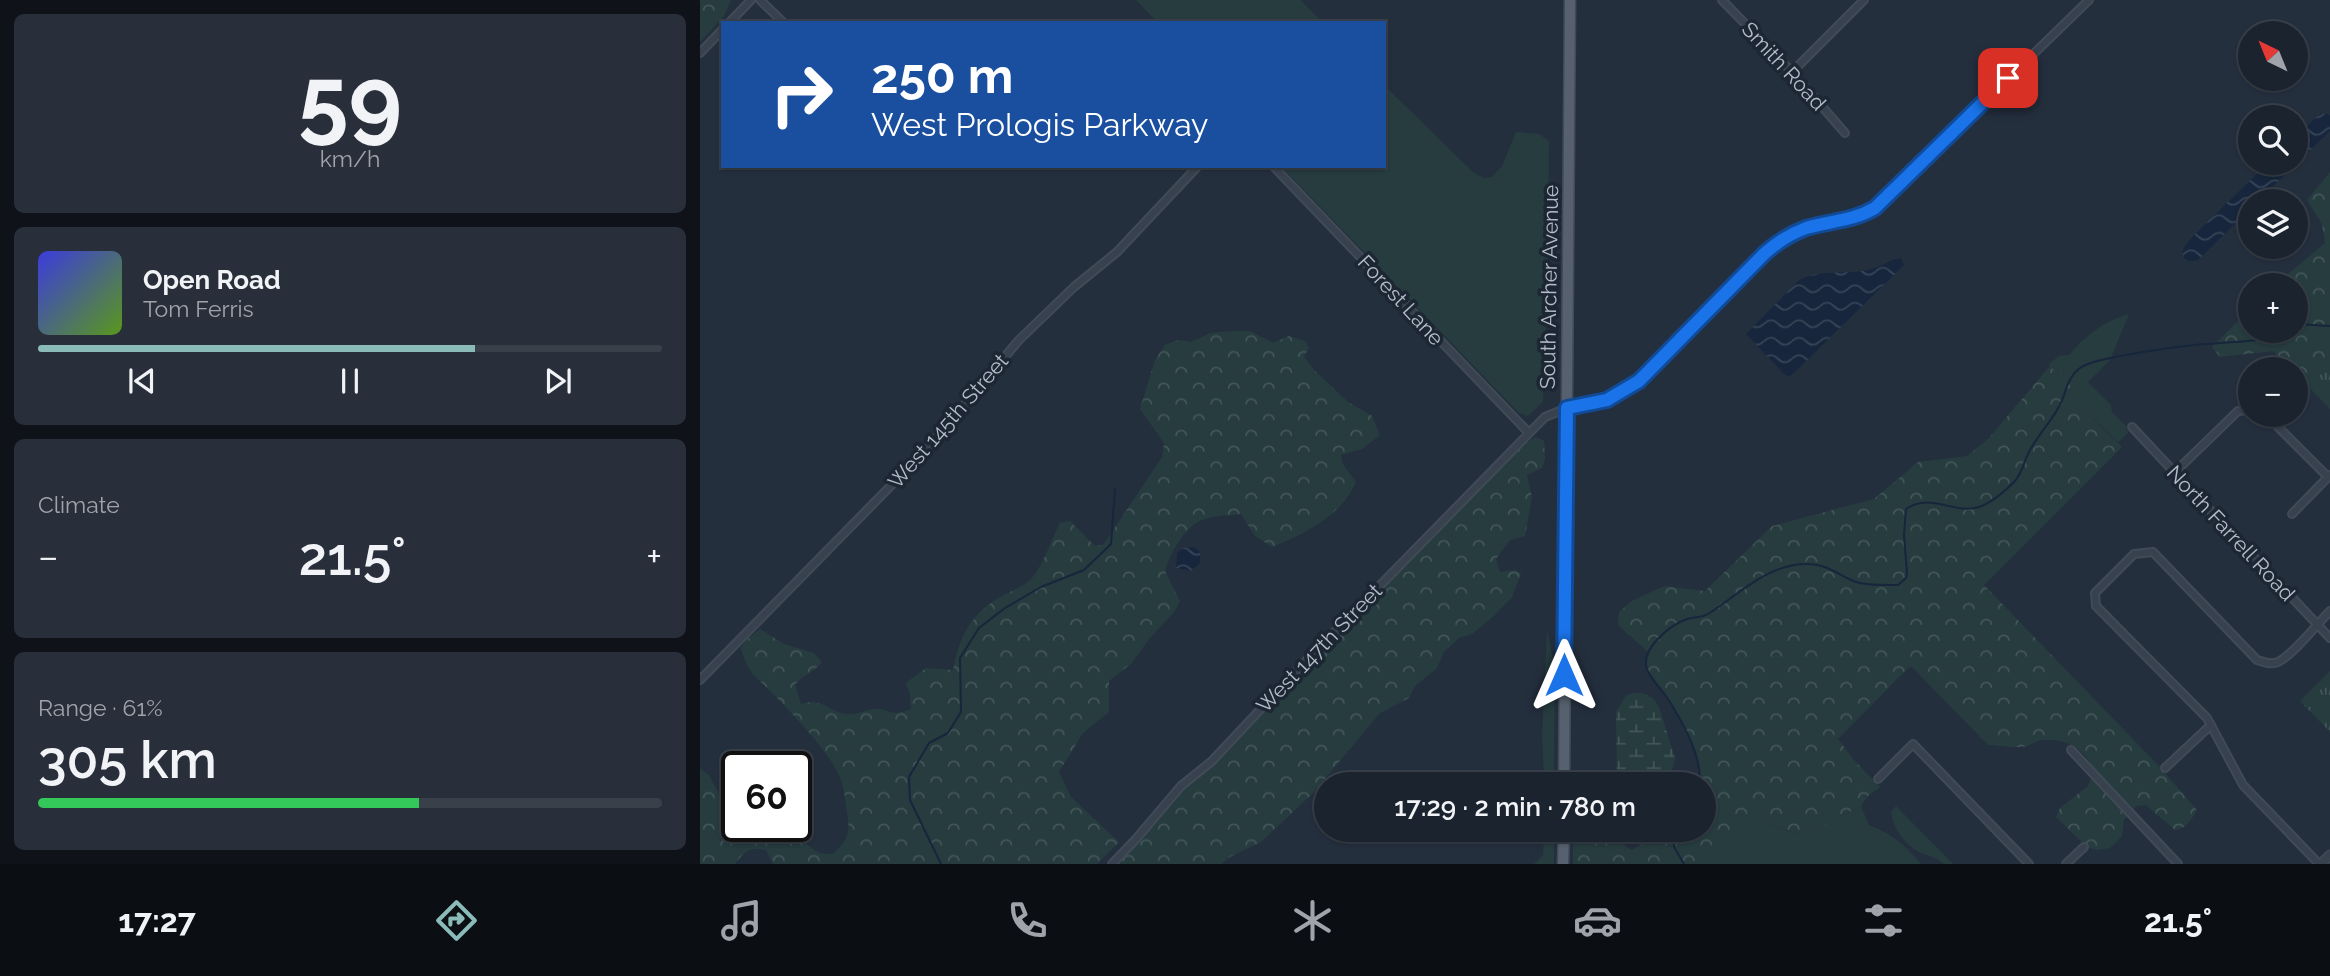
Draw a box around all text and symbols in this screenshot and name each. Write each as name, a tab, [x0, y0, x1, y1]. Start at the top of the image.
street label: Smith Road	[1737, 17, 1831, 115]
north arrow	[2238, 21, 2308, 91]
map controls	[2238, 21, 2308, 427]
text: 59	[298, 46, 402, 153]
text: 250 m	[871, 47, 1013, 104]
pin	[1978, 48, 2038, 108]
icon: right	[756, 49, 847, 140]
icon: arrive	[1989, 59, 2027, 97]
button: search	[2238, 105, 2308, 175]
text: West Prologis Parkway	[871, 106, 1208, 143]
text: km/h	[320, 145, 380, 172]
street label: South Archer Avenue	[1535, 185, 1563, 389]
button: layers	[2238, 189, 2308, 259]
street label: Forest Lane	[1353, 250, 1449, 350]
text: Open Road	[143, 265, 281, 295]
button: +	[2238, 273, 2308, 343]
text: Tom Ferris	[143, 295, 254, 322]
street label: West 145th Street	[883, 349, 1013, 493]
button: −	[2238, 357, 2308, 427]
icon: previous	[123, 362, 161, 400]
icon: pause	[331, 362, 369, 400]
icon: next	[539, 362, 577, 400]
street label: North Farrell Road	[2162, 460, 2300, 606]
text: Climate	[38, 491, 120, 518]
text: 21.5°	[299, 526, 406, 587]
text: −	[38, 534, 58, 579]
text: +	[646, 534, 662, 579]
street label: West 147th Street	[1251, 578, 1387, 718]
position arrow	[1527, 638, 1601, 712]
text: Range · 61%	[38, 694, 163, 721]
text: 305 km	[38, 729, 217, 790]
speed limit sign: 60	[721, 751, 812, 842]
text: 17:29 · 2 min · 780 m	[1394, 792, 1636, 822]
icon: directions	[432, 896, 481, 945]
icon: music	[717, 896, 766, 945]
icon: phone	[1003, 896, 1052, 945]
icon: climate	[1288, 896, 1337, 945]
icon: car	[1573, 896, 1622, 945]
icon: filters	[1859, 896, 1908, 945]
text: 17:27	[118, 902, 196, 939]
text: 21.5°	[2144, 902, 2212, 939]

